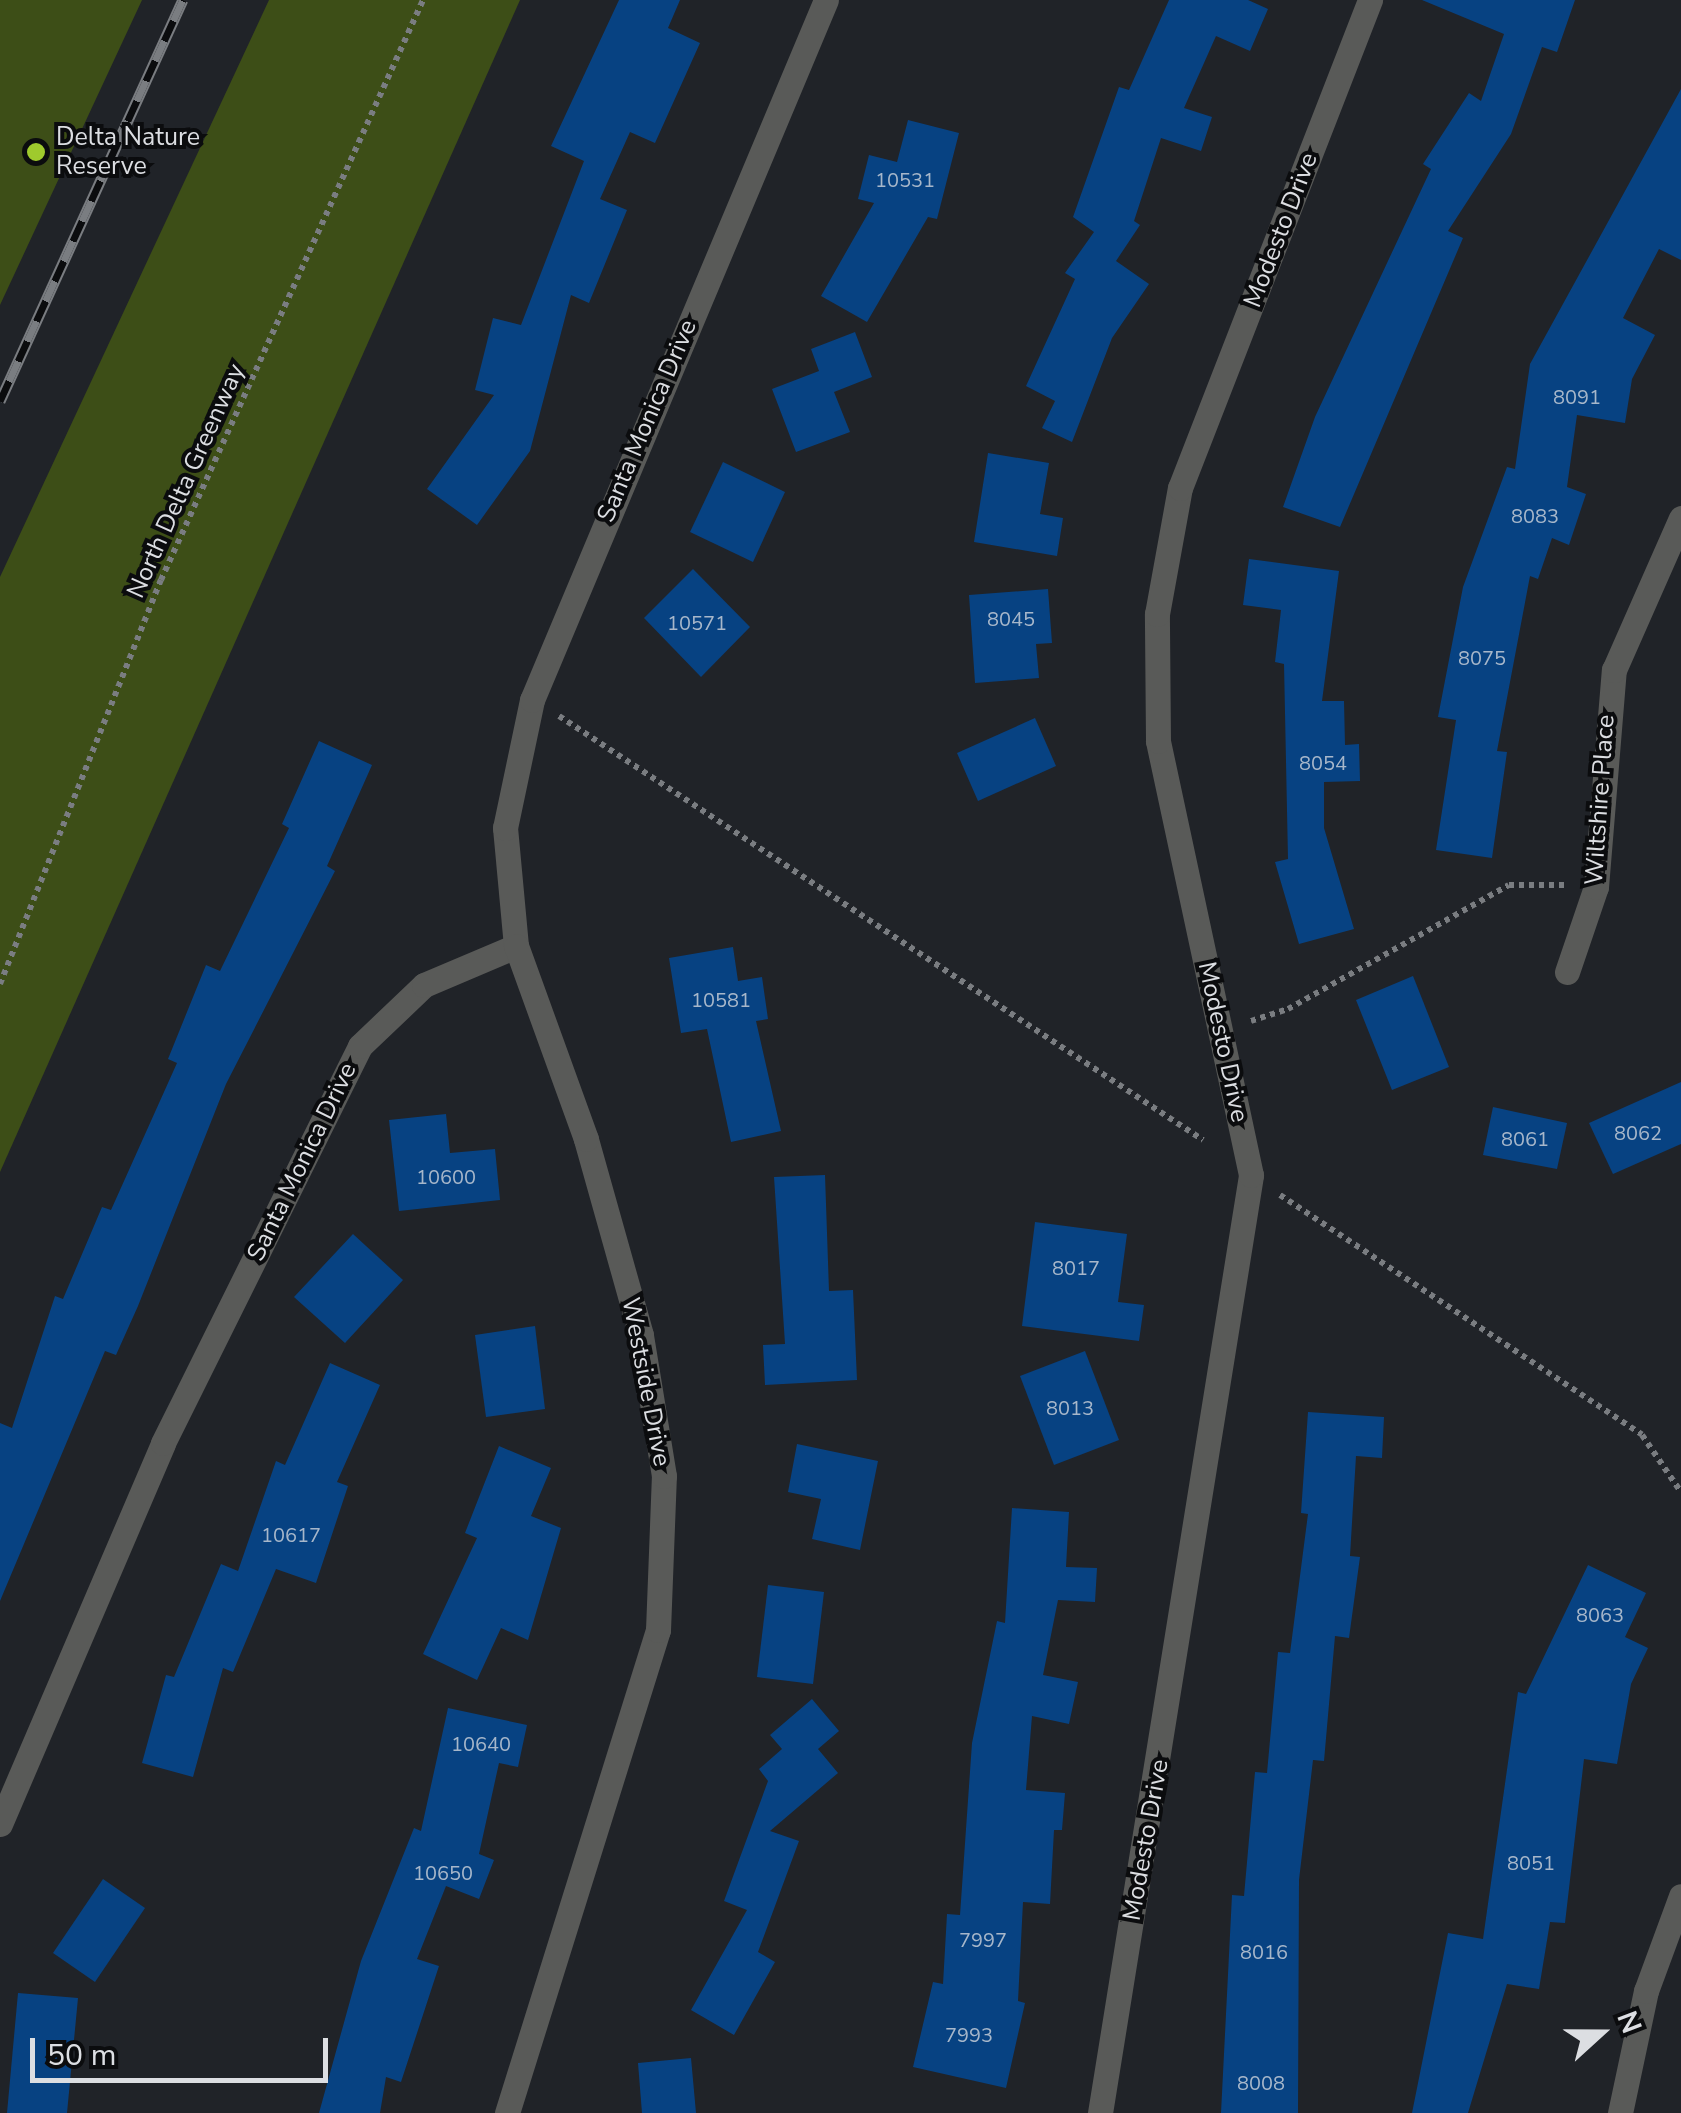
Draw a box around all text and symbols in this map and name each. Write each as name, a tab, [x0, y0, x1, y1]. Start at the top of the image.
place label: Delta Nature Reserve	[56, 123, 200, 182]
marker: Delta Nature Reserve	[25, 141, 47, 163]
street label: Modesto Drive	[1238, 148, 1324, 312]
house number: 10531	[875, 168, 935, 192]
street label: Santa Monica Drive	[591, 315, 703, 527]
street label: North Delta Greenway	[121, 359, 251, 603]
house number: 8091	[1553, 385, 1601, 409]
house number: 8083	[1511, 504, 1559, 528]
house number: 8045	[987, 607, 1035, 631]
house number: 10571	[667, 611, 727, 635]
house number: 8075	[1458, 646, 1506, 670]
street label: Wiltshire Place	[1579, 714, 1621, 886]
house number: 8054	[1299, 751, 1347, 775]
street label: Modesto Drive	[1191, 959, 1255, 1125]
house number: 10581	[691, 988, 751, 1012]
street label: Santa Monica Drive	[241, 1058, 363, 1266]
house number: 8062	[1614, 1121, 1662, 1145]
house number: 8061	[1501, 1127, 1549, 1151]
house number: 10600	[416, 1165, 476, 1189]
house number: 8017	[1052, 1256, 1100, 1280]
street label: Westside Drive	[615, 1295, 677, 1469]
house number: 8013	[1046, 1396, 1094, 1420]
house number: 10617	[261, 1523, 321, 1547]
house number: 8063	[1576, 1603, 1624, 1627]
house number: 10640	[451, 1732, 511, 1756]
street label: Modesto Drive	[1117, 1757, 1175, 1923]
house number: 8051	[1507, 1851, 1555, 1875]
house number: 10650	[413, 1861, 473, 1885]
house number: 7997	[959, 1928, 1007, 1952]
house number: 8016	[1240, 1940, 1288, 1964]
north arrow	[1551, 1983, 1651, 2083]
text: N	[1608, 2006, 1650, 2039]
scale bar	[35, 2018, 332, 2080]
house number: 7993	[945, 2023, 993, 2047]
text: 50 m	[47, 2035, 116, 2076]
house number: 8008	[1237, 2071, 1285, 2095]

